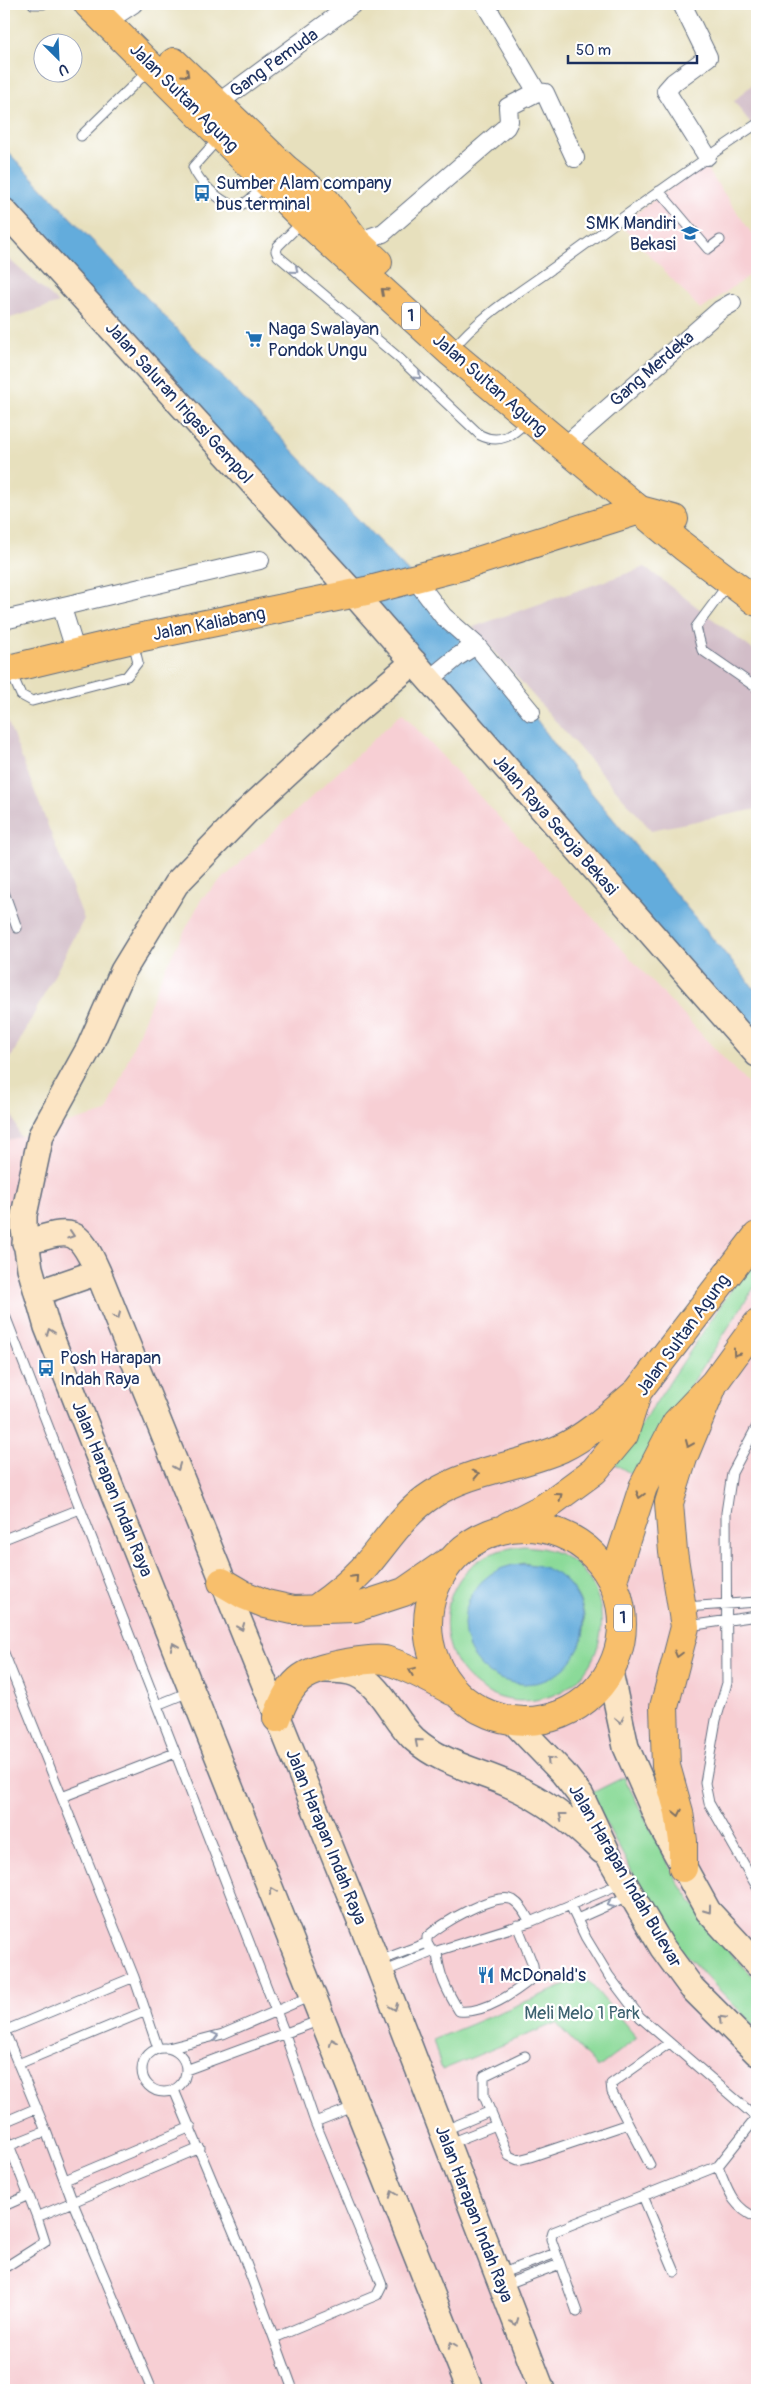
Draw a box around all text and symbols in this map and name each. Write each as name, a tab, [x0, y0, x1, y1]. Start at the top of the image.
street label: Gang Pemuda	[225, 23, 323, 103]
north arrow	[32, 32, 82, 82]
scale bar	[568, 32, 697, 64]
street label: Jalan Sultan Agung	[125, 39, 243, 157]
text: 50 m	[576, 41, 611, 60]
text: U	[55, 60, 71, 79]
one-way arrow	[181, 68, 190, 77]
place label: Sumber Alam company bus terminal	[216, 172, 392, 216]
bus stop icon: Sumber Alam company bus terminal	[192, 183, 212, 203]
place label: SMK Mandiri Bekasi	[585, 212, 676, 256]
school or university icon: SMK Mandiri Bekasi	[680, 223, 700, 243]
one-way arrow	[289, 264, 298, 273]
one-way arrow	[380, 288, 389, 297]
road number: 1	[402, 302, 420, 330]
street label: Jalan Saluran Irigasi Gempol	[100, 317, 258, 489]
place label: Naga Swalayan Pondok Ungu	[268, 318, 379, 362]
street label: Gang Merdeka	[605, 326, 699, 412]
supermarket icon: Naga Swalayan Pondok Ungu	[244, 329, 264, 349]
street label: Jalan Sultan Agung	[428, 329, 552, 441]
one-way arrow	[412, 370, 421, 379]
street label: Jalan Kaliabang	[151, 602, 267, 646]
street label: Jalan Raya Seroja Bekasi	[487, 750, 623, 900]
one-way arrow	[66, 1230, 74, 1240]
street label: Jalan Sultan Agung	[631, 1269, 735, 1401]
one-way arrow	[111, 1311, 122, 1320]
one-way arrow	[45, 1328, 56, 1337]
place label: Posh Harapan Indah Raya	[60, 1347, 161, 1391]
one-way arrow	[733, 1347, 741, 1356]
bus stop icon: Posh Harapan Indah Raya	[36, 1358, 56, 1378]
street label: Jalan Harapan Indah Raya	[66, 1398, 158, 1580]
one-way arrow	[684, 1439, 695, 1448]
one-way arrow	[171, 1462, 182, 1471]
one-way arrow	[471, 1469, 480, 1480]
one-way arrow	[636, 1491, 646, 1499]
one-way arrow	[553, 1494, 562, 1502]
one-way arrow	[349, 1574, 358, 1583]
road number: 1	[614, 1605, 632, 1632]
one-way arrow	[234, 1622, 245, 1631]
one-way arrow	[170, 1642, 180, 1650]
one-way arrow	[673, 1649, 683, 1657]
one-way arrow	[408, 1667, 417, 1677]
one-way arrow	[614, 1715, 625, 1724]
one-way arrow	[415, 1739, 424, 1748]
street label: Jalan Harapan Indah Raya	[280, 1746, 372, 1928]
one-way arrow	[547, 1756, 556, 1765]
street label: Jalan Harapan Indah Bulevar	[563, 1780, 687, 1972]
one-way arrow	[672, 1808, 683, 1817]
one-way arrow	[559, 1814, 568, 1822]
one-way arrow	[268, 1888, 278, 1896]
one-way arrow	[606, 1898, 615, 1908]
one-way arrow	[702, 1904, 711, 1914]
place label: McDonald's	[500, 1964, 586, 1987]
restaurant icon: McDonald's	[476, 1965, 496, 1985]
one-way arrow	[388, 2002, 398, 2011]
park label: Meli Melo 1 Park	[524, 2002, 640, 2025]
one-way arrow	[719, 2016, 728, 2025]
one-way arrow	[211, 2031, 219, 2041]
one-way arrow	[329, 2038, 339, 2047]
street label: Jalan Harapan Indah Raya	[430, 2122, 518, 2306]
one-way arrow	[388, 2190, 398, 2198]
one-way arrow	[509, 2317, 520, 2326]
one-way arrow	[448, 2341, 458, 2350]

